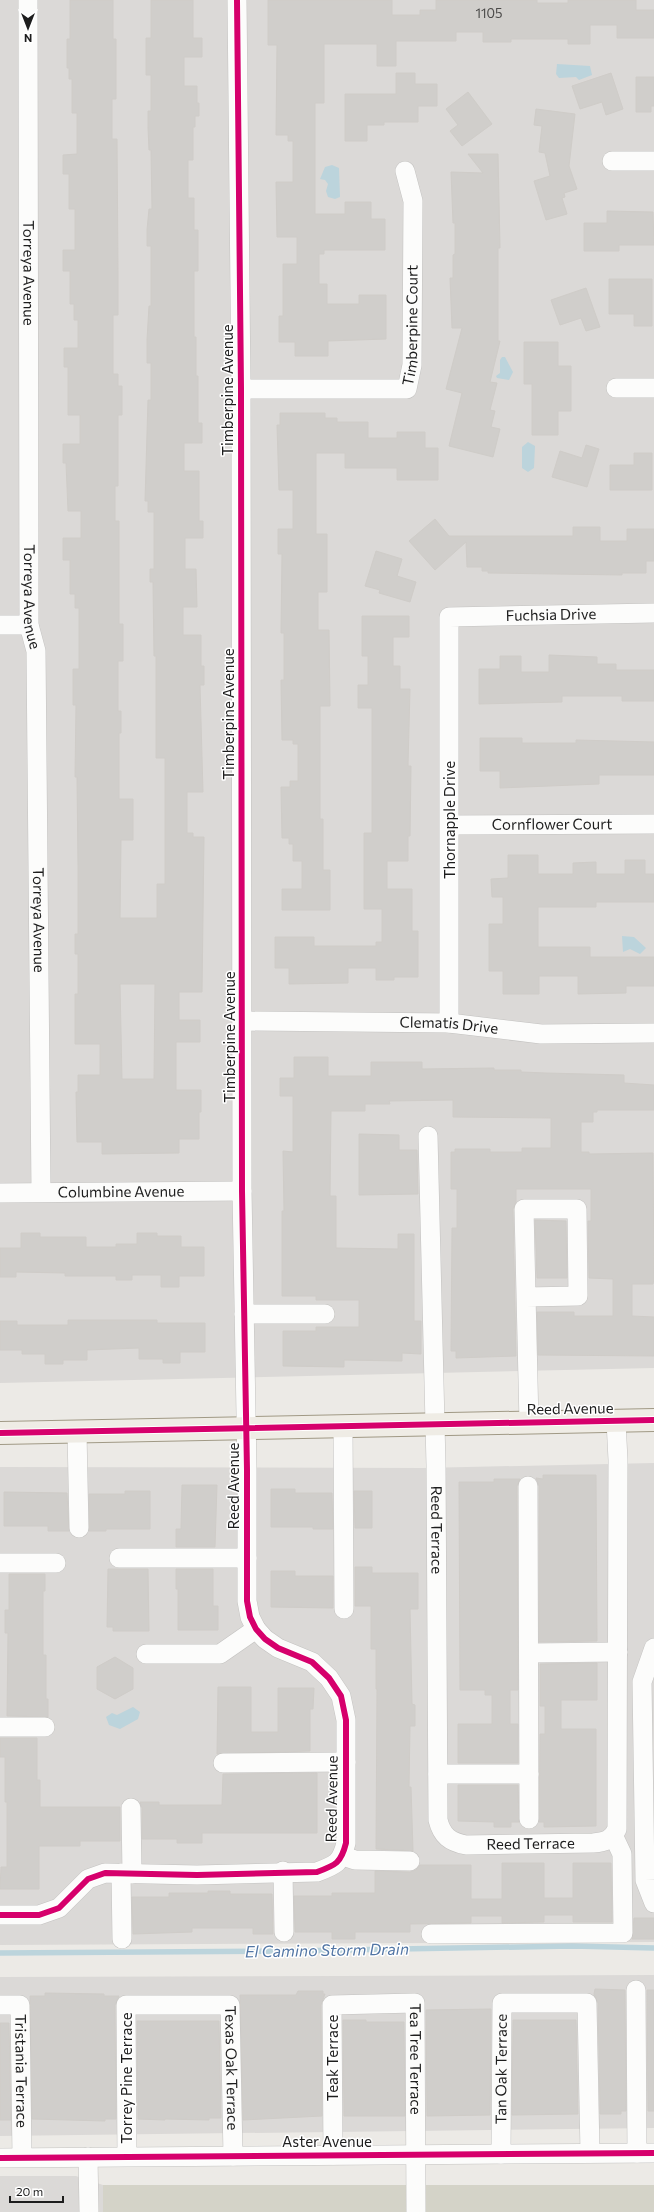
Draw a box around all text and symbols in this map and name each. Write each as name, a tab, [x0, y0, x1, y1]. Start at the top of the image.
house number: 1105	[475, 5, 503, 21]
north arrow	[8, 8, 48, 48]
text: N	[24, 32, 32, 45]
street label: Torreya Avenue	[20, 220, 39, 326]
street label: Timberpine Court	[398, 265, 421, 387]
street label: Timberpine Avenue	[218, 324, 236, 456]
street label: Torreya Avenue	[21, 544, 45, 651]
street label: Fuchsia Drive	[506, 604, 596, 624]
street label: Timberpine Avenue	[219, 648, 237, 780]
street label: Thornapple Drive	[440, 761, 458, 879]
street label: Cornflower Court	[492, 814, 612, 833]
street label: Torreya Avenue	[30, 867, 49, 973]
street label: Timberpine Avenue	[220, 971, 238, 1103]
street label: Clematis Drive	[399, 1013, 499, 1037]
street label: Columbine Avenue	[58, 1181, 185, 1201]
street label: Reed Avenue	[526, 1398, 614, 1418]
street label: Reed Avenue	[224, 1442, 242, 1529]
street label: Reed Terrace	[428, 1486, 447, 1574]
street label: Reed Avenue	[321, 1755, 341, 1843]
street label: Reed Terrace	[486, 1833, 575, 1853]
water label: El Camino Storm Drain	[245, 1939, 409, 1960]
street label: Tea Tree Terrace	[407, 2003, 426, 2115]
street label: Texas Oak Terrace	[222, 2006, 242, 2130]
street label: Torrey Pine Terrace	[117, 2012, 135, 2144]
street label: Tristania Terrace	[12, 2014, 32, 2128]
street label: Tan Oak Terrace	[491, 2014, 510, 2124]
street label: Teak Terrace	[323, 2015, 341, 2101]
street label: Aster Avenue	[282, 2132, 372, 2150]
scale bar	[10, 2178, 63, 2204]
text: 20 m	[16, 2184, 43, 2198]

